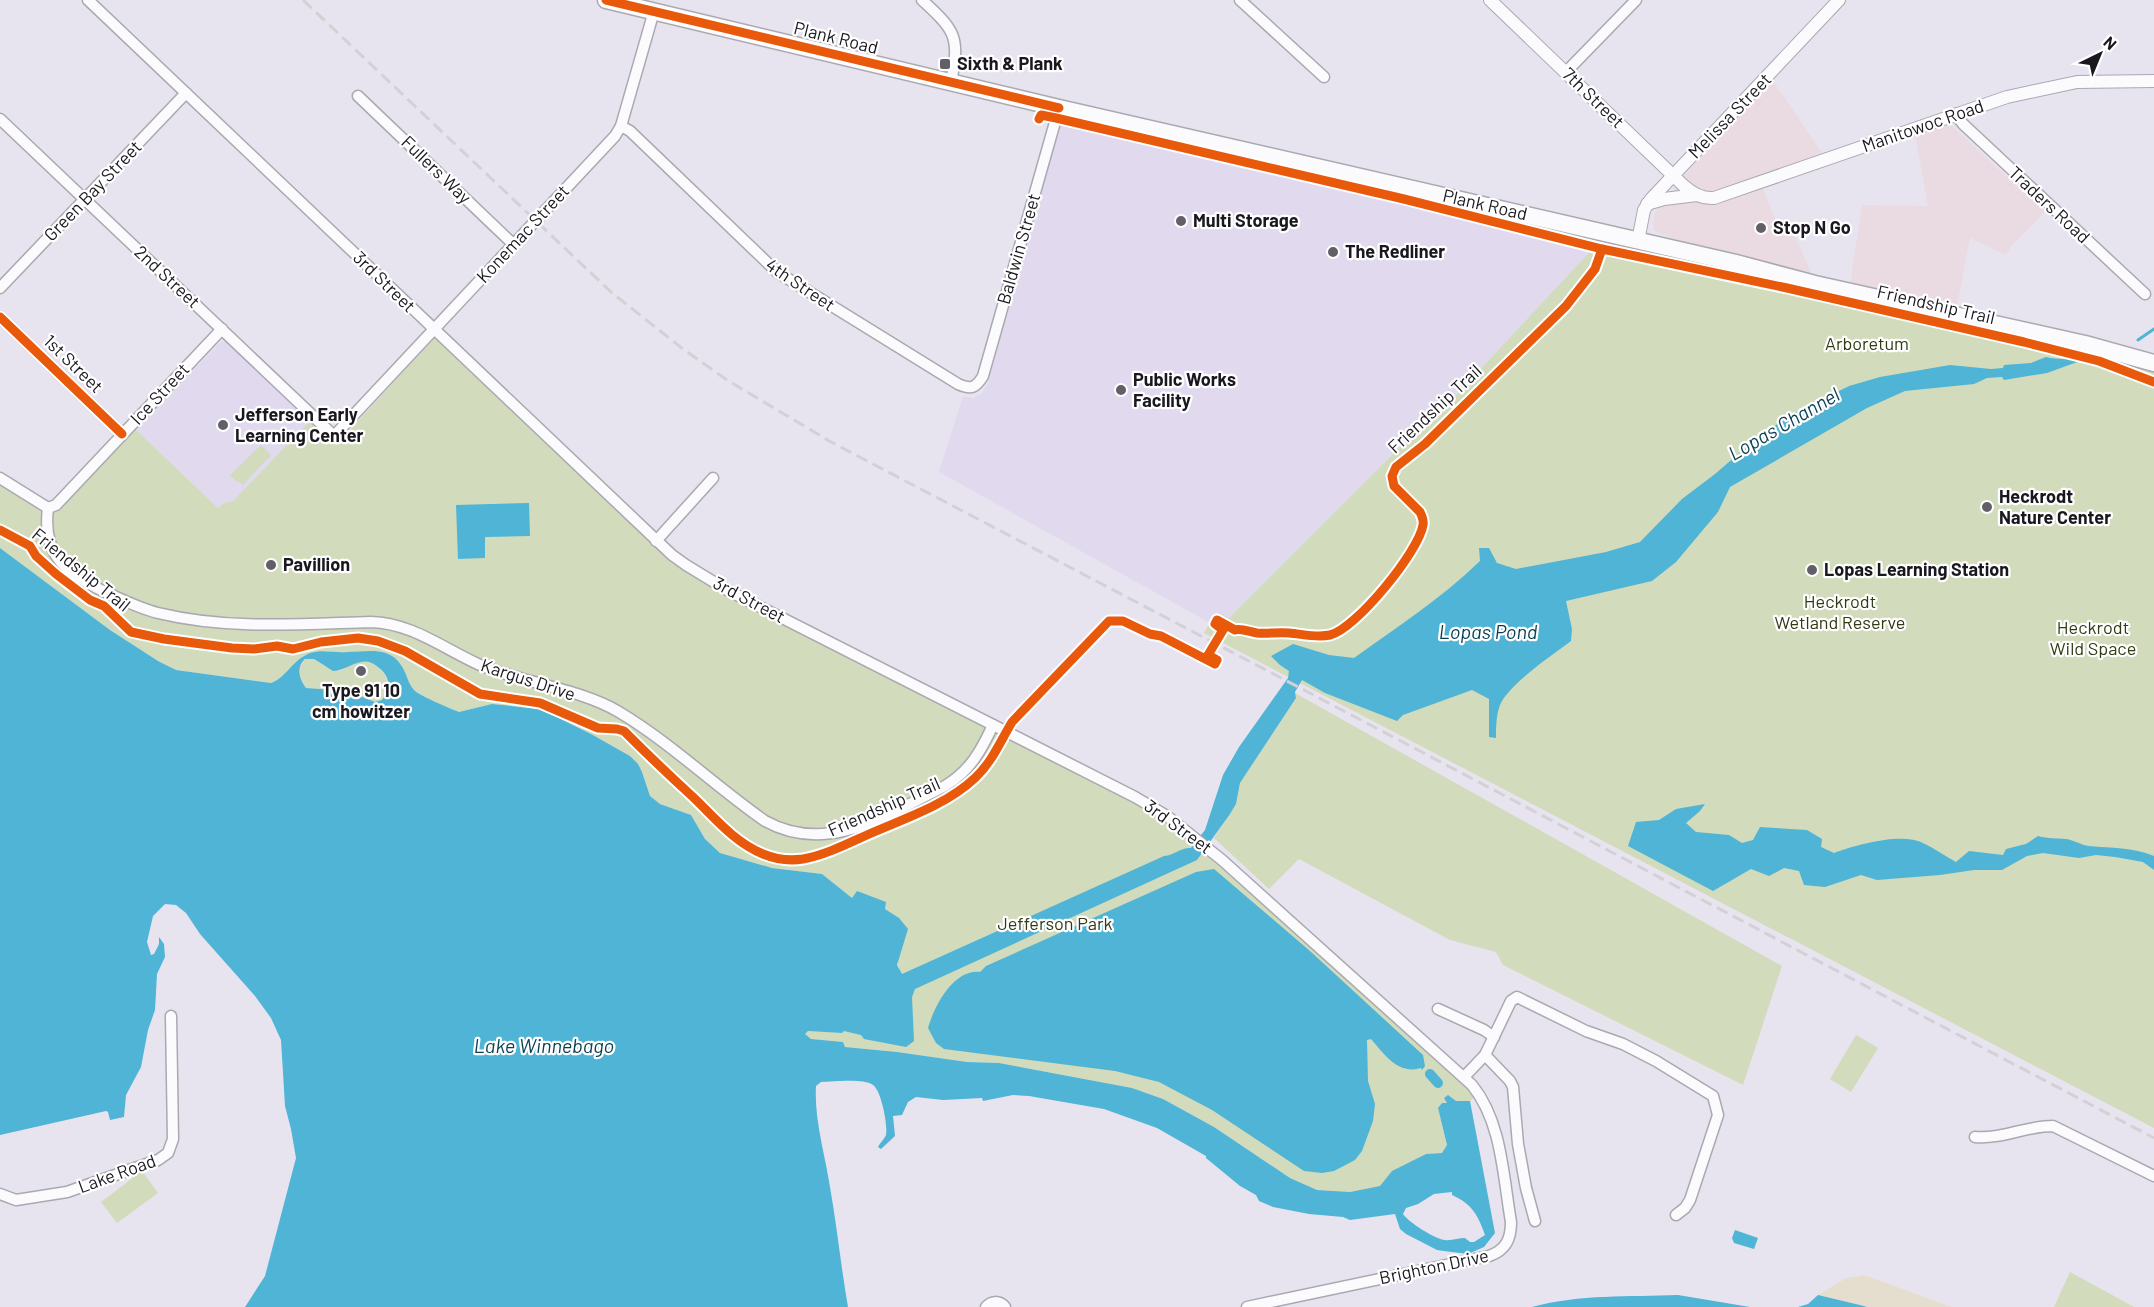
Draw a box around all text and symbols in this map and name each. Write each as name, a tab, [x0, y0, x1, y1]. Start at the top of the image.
street label: Plank Road	[792, 16, 881, 58]
north arrow	[2070, 24, 2130, 84]
text: N	[2100, 32, 2121, 53]
place label: Sixth & Plank	[957, 52, 1063, 74]
marker: Sixth & Plank	[938, 57, 952, 71]
street label: 7th Street	[1558, 62, 1629, 132]
street label: Melissa Street	[1683, 68, 1775, 163]
street label: Manitowoc Road	[1859, 94, 1986, 156]
street label: Fullers Way	[397, 131, 476, 208]
street label: Green Bay Street	[39, 135, 146, 245]
street label: Traders Road	[2005, 161, 2095, 247]
street label: Konemac Street	[471, 180, 573, 287]
street label: Plank Road	[1441, 184, 1530, 224]
street label: Baldwin Street	[992, 191, 1044, 307]
place label: Multi Storage	[1193, 209, 1299, 231]
marker: Multi Storage	[1174, 214, 1188, 228]
place label: Stop N Go	[1773, 216, 1851, 238]
marker: Stop N Go	[1754, 221, 1768, 235]
street label: 2nd Street	[130, 240, 205, 312]
place label: The Redliner	[1345, 240, 1445, 262]
marker: The Redliner	[1326, 245, 1340, 259]
street label: 3rd Street	[349, 246, 421, 316]
street label: 4th Street	[762, 253, 839, 315]
street label: Friendship Trail	[1875, 280, 1997, 328]
street label: 1st Street	[39, 330, 108, 397]
park label: Arboretum	[1825, 332, 1909, 354]
street label: Ice Street	[125, 358, 193, 429]
street label: Friendship Trail	[1383, 359, 1486, 457]
place label: Public Works Facility	[1133, 368, 1236, 411]
water label: Lopas Channel	[1724, 381, 1844, 465]
marker: Public Works Facility	[1114, 383, 1128, 397]
place label: Jefferson Early Learning Center	[235, 403, 363, 446]
marker: Jefferson Early Learning Center	[216, 418, 230, 432]
place label: Heckrodt Nature Center	[1999, 485, 2111, 528]
marker: Heckrodt Nature Center	[1980, 500, 1994, 514]
street label: Friendship Trail	[28, 523, 135, 616]
place label: Pavillion	[283, 553, 350, 575]
marker: Pavillion	[264, 558, 278, 572]
place label: Lopas Learning Station	[1824, 558, 2009, 580]
marker: Lopas Learning Station	[1805, 563, 1819, 577]
street label: 3rd Street	[710, 571, 789, 627]
park label: Heckrodt Wetland Reserve	[1775, 590, 1905, 633]
park label: Heckrodt Wild Space	[2050, 616, 2136, 659]
water label: Lopas Pond	[1439, 619, 1538, 643]
street label: Kargus Drive	[478, 653, 578, 705]
marker: Type 91 10 cm howitzer	[354, 664, 368, 678]
place label: Type 91 10 cm howitzer	[312, 679, 410, 722]
street label: Friendship Trail	[824, 772, 943, 841]
street label: 3rd Street	[1140, 794, 1217, 858]
park label: Jefferson Park	[997, 912, 1113, 934]
water label: Lake Winnebago	[474, 1033, 614, 1057]
street label: Lake Road	[75, 1149, 159, 1197]
street label: Brighton Drive	[1377, 1244, 1490, 1288]

